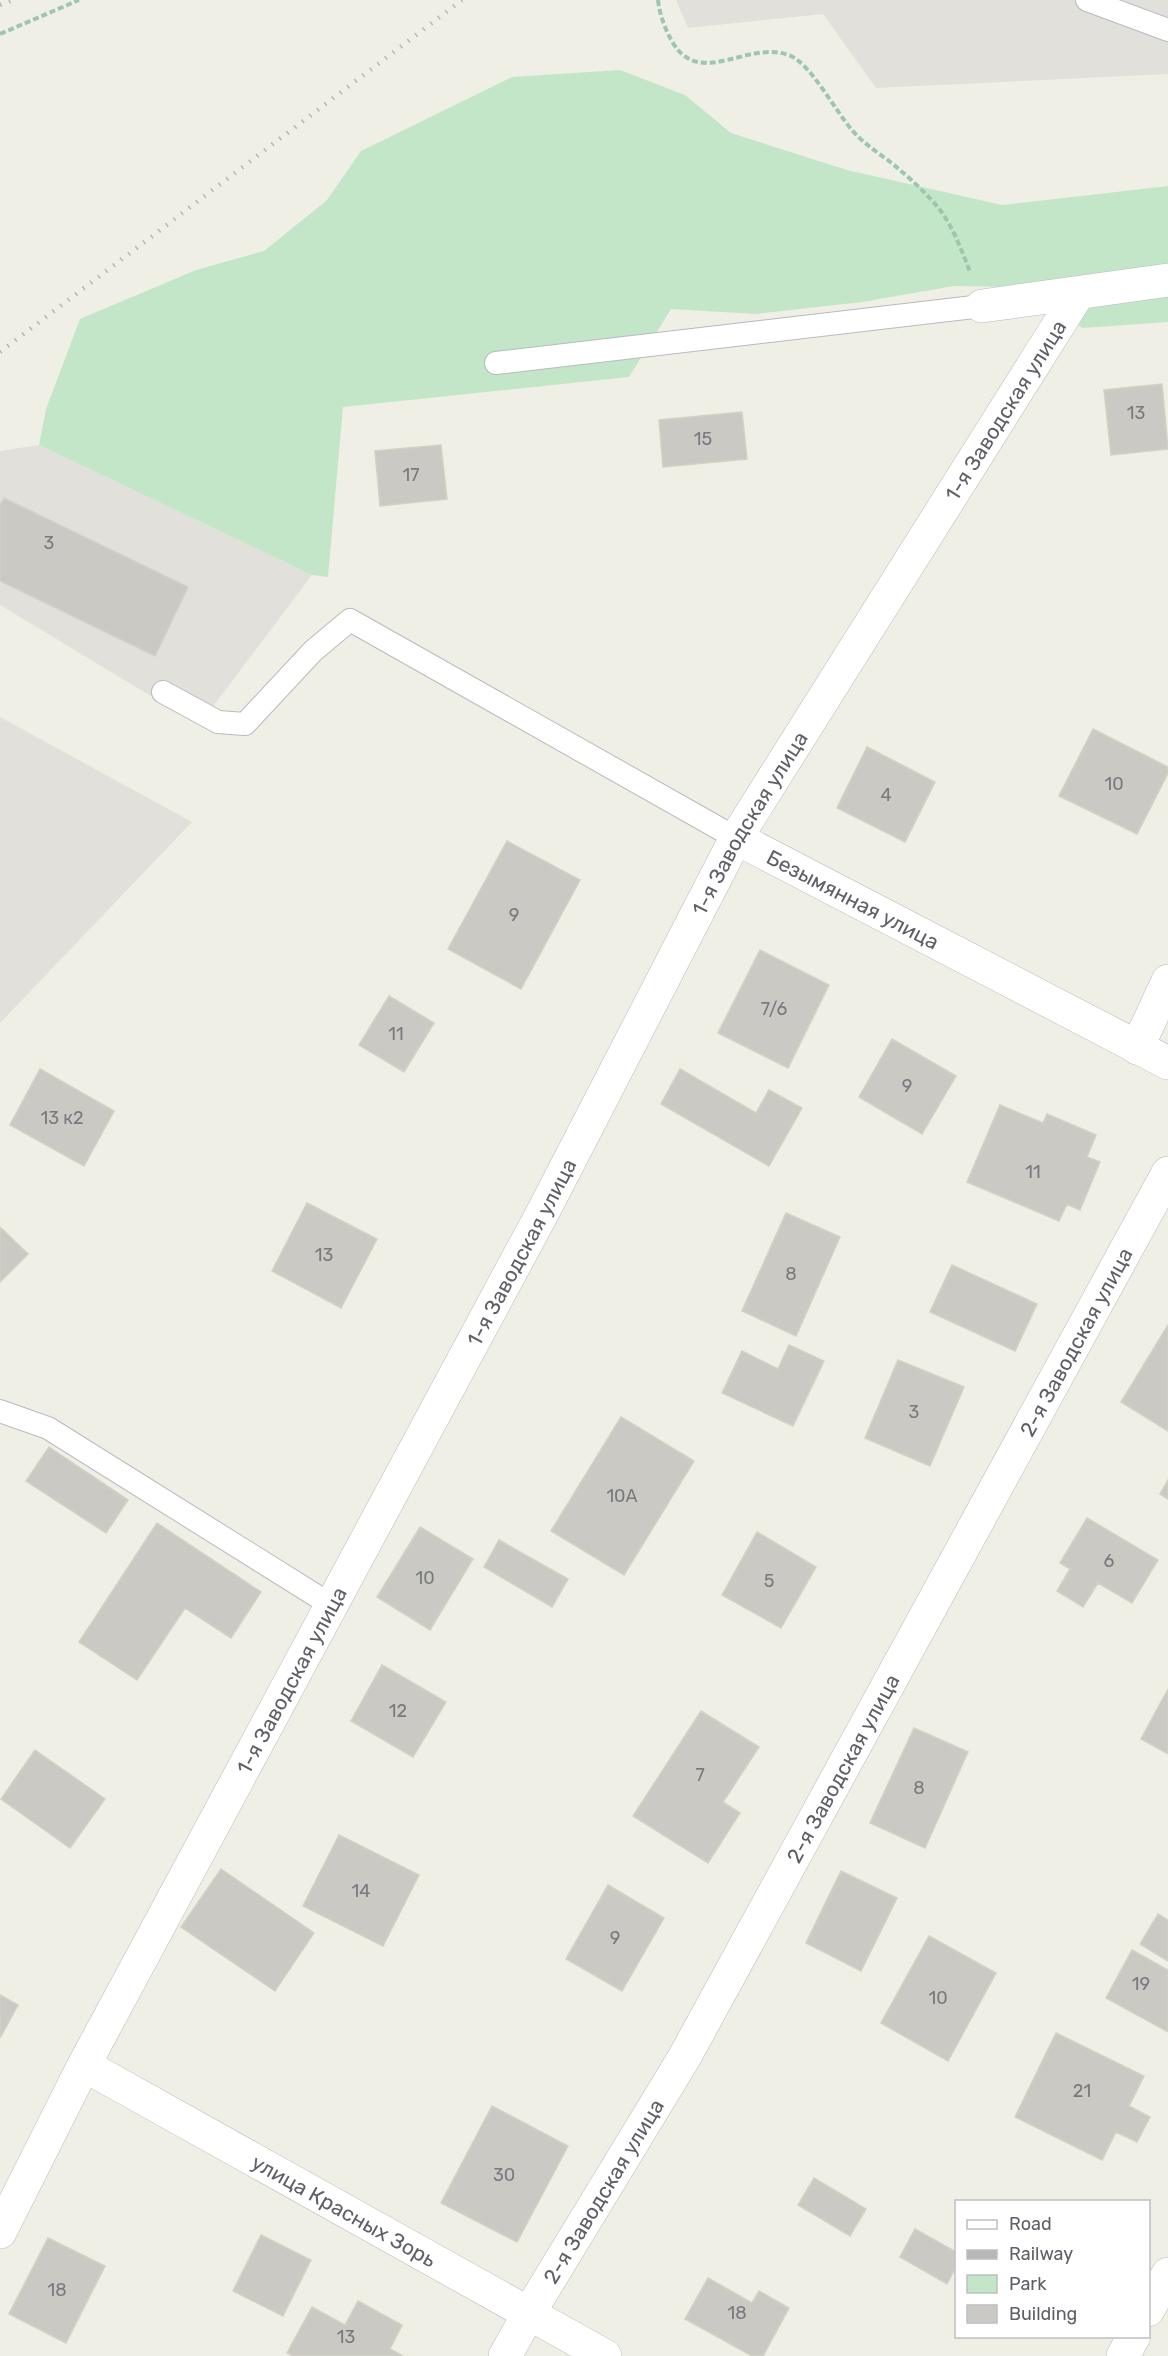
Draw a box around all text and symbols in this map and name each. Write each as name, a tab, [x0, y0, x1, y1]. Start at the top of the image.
street label: 1-я Заводская улица	[939, 315, 1071, 505]
house number: 13	[1127, 402, 1145, 424]
house number: 15	[694, 428, 712, 450]
house number: 17	[403, 464, 419, 486]
house number: 3	[44, 532, 54, 554]
street label: 1-я Заводская улица	[686, 727, 812, 919]
house number: 10	[1104, 773, 1124, 795]
house number: 4	[880, 784, 892, 806]
street label: Безымянная улица	[763, 844, 943, 954]
house number: 9	[509, 904, 519, 926]
house number: 7/6	[761, 998, 787, 1020]
house number: 11	[388, 1023, 404, 1045]
house number: 9	[902, 1075, 912, 1097]
house number: 13 к2	[40, 1107, 84, 1129]
street label: 1-я Заводская улица	[461, 1154, 581, 1350]
house number: 11	[1025, 1161, 1041, 1183]
street label: 2-я Заводская улица	[1014, 1243, 1137, 1440]
house number: 13	[315, 1244, 333, 1266]
house number: 8	[785, 1263, 797, 1285]
house number: 3	[909, 1401, 919, 1423]
house number: 10А	[606, 1485, 638, 1507]
house number: 6	[1104, 1550, 1115, 1572]
house number: 10	[415, 1567, 435, 1589]
house number: 5	[764, 1570, 774, 1592]
street label: 1-я Заводская улица	[231, 1582, 351, 1778]
street label: 2-я Заводская улица	[781, 1670, 904, 1867]
house number: 12	[389, 1700, 407, 1722]
house number: 7	[695, 1764, 705, 1786]
house number: 8	[913, 1777, 925, 1799]
house number: 14	[352, 1880, 370, 1902]
house number: 9	[610, 1927, 620, 1949]
house number: 19	[1132, 1973, 1150, 1995]
house number: 10	[928, 1987, 948, 2009]
house number: 21	[1073, 2080, 1091, 2102]
street label: 2-я Заводская улица	[538, 2094, 669, 2288]
street label: улица Красных Зорь	[248, 2149, 441, 2272]
house number: 30	[493, 2164, 515, 2186]
legend	[955, 2200, 1150, 2338]
text: Road	[1009, 2213, 1052, 2235]
text: Railway	[1009, 2243, 1073, 2265]
text: Park	[1009, 2273, 1047, 2295]
house number: 18	[47, 2279, 67, 2301]
house number: 18	[727, 2302, 747, 2324]
text: Building	[1009, 2303, 1077, 2325]
house number: 13	[337, 2326, 355, 2348]

